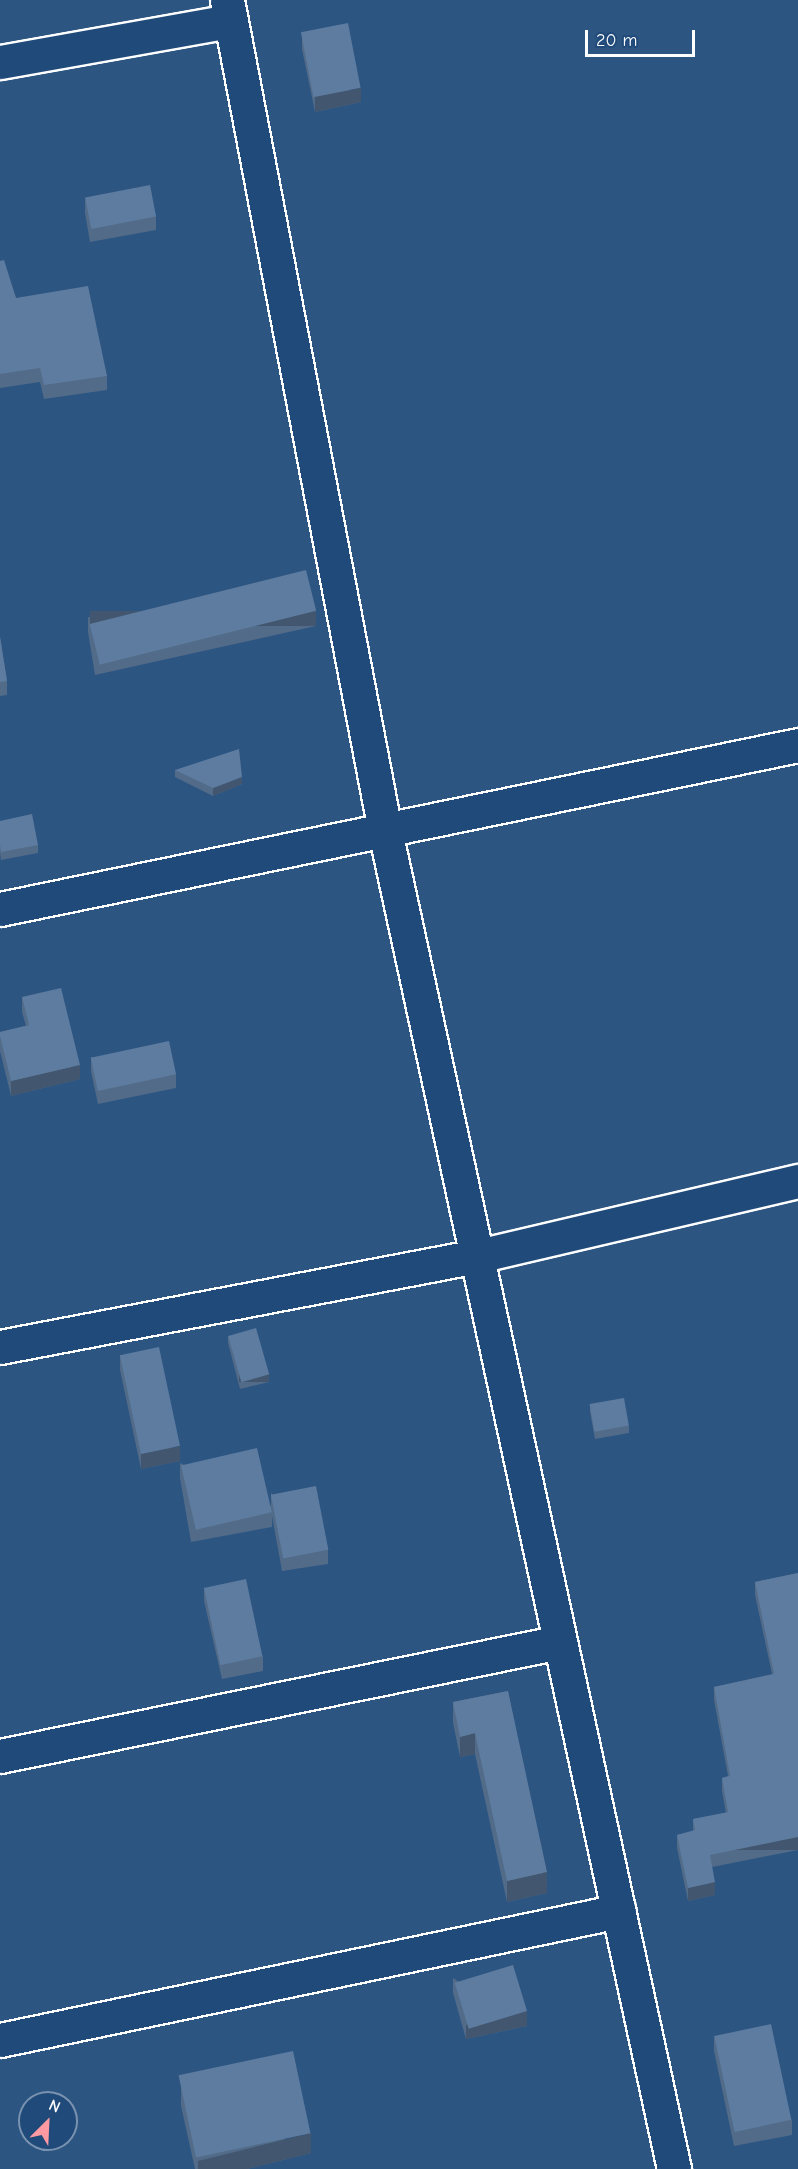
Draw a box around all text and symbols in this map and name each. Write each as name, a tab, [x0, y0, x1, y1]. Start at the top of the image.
scale bar	[588, 18, 698, 56]
text: 20 m	[596, 30, 637, 51]
north arrow	[18, 2091, 78, 2151]
text: N	[46, 2096, 63, 2117]

